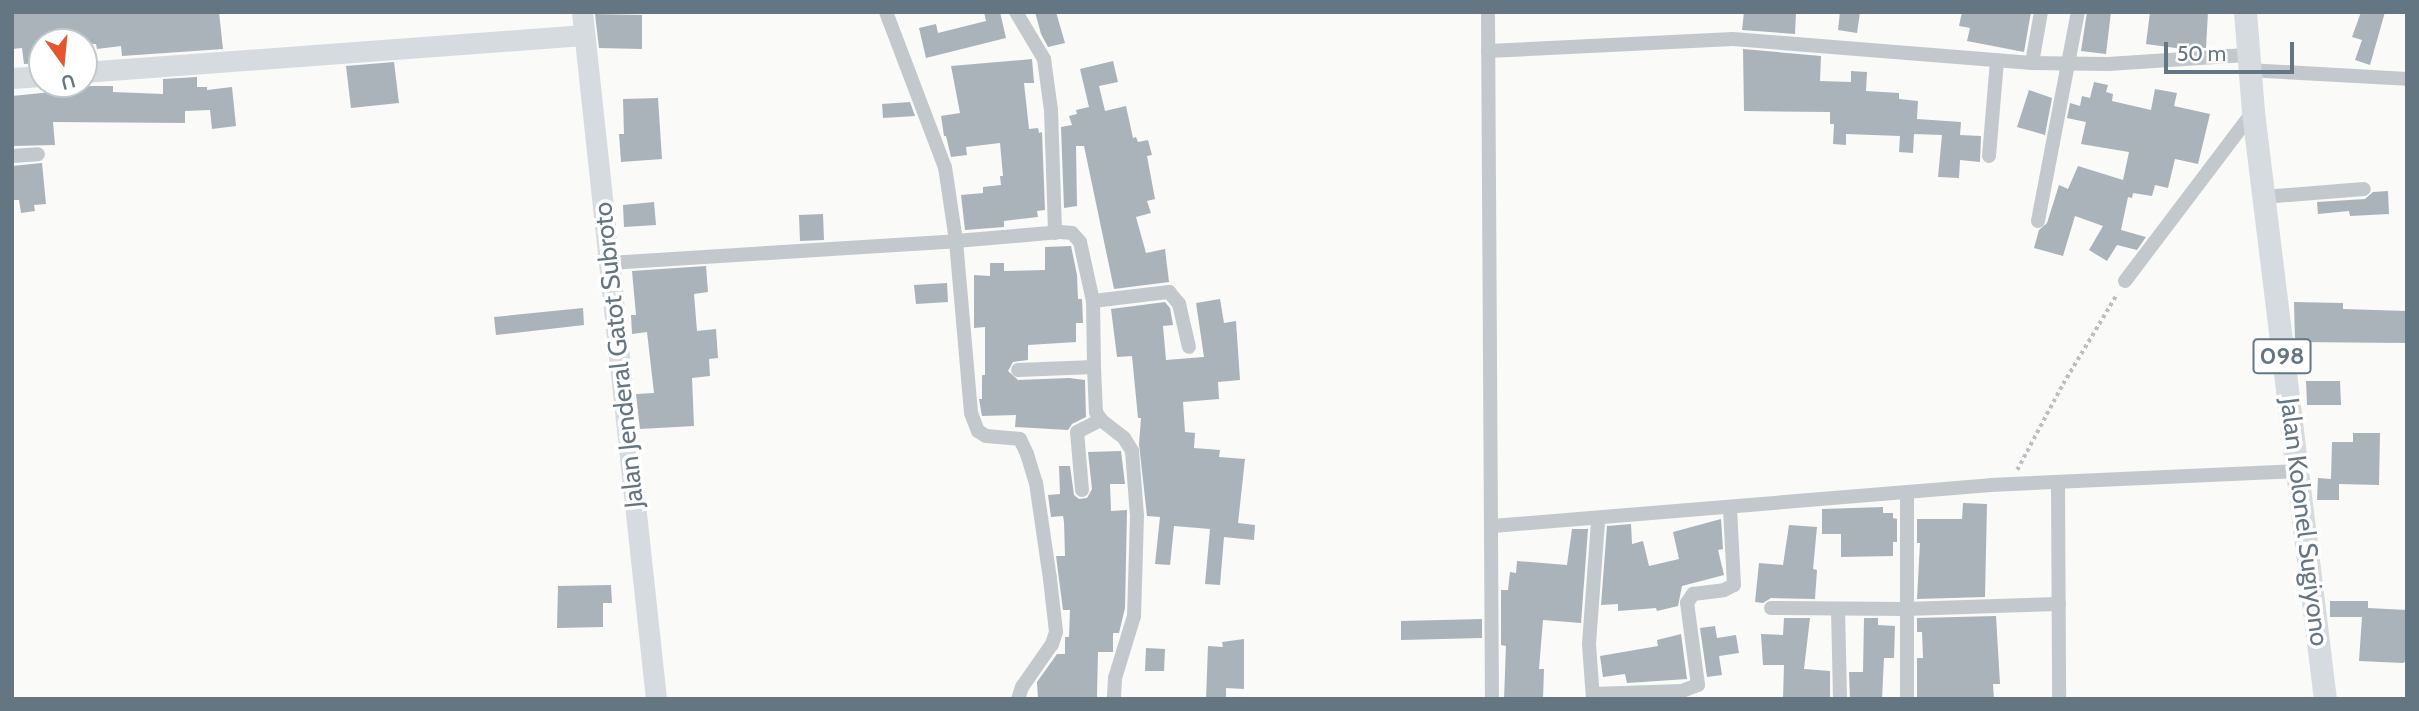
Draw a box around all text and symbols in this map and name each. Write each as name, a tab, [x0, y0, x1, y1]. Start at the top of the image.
north arrow	[28, 28, 98, 98]
scale bar	[2167, 28, 2296, 72]
text: 50 m	[2177, 41, 2226, 66]
text: U	[58, 69, 78, 95]
street label: Jalan Jenderal Gatot Subroto	[587, 201, 651, 509]
road number: 098	[2252, 335, 2312, 376]
street label: Jalan Kolonel Sugiyono	[2273, 396, 2335, 648]

